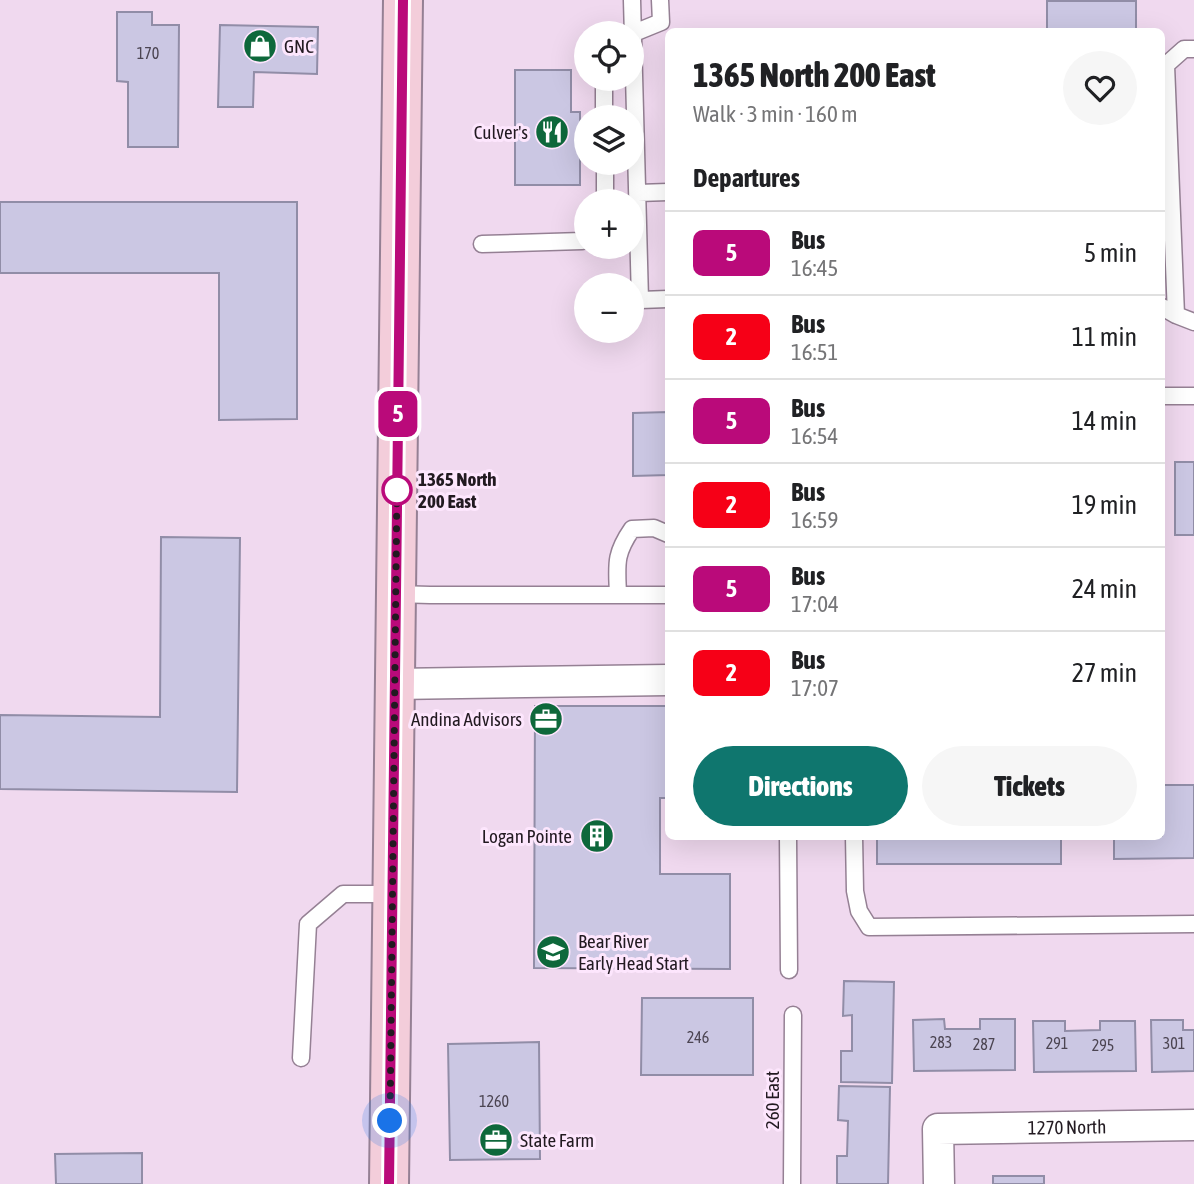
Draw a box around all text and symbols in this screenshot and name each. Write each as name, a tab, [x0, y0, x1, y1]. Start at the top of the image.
map controls	[574, 21, 644, 343]
button: locate	[574, 21, 644, 91]
shop icon: GNC	[241, 27, 279, 65]
place label: GNC	[284, 35, 314, 57]
house number: 170	[137, 44, 159, 62]
button: heart	[1063, 51, 1137, 125]
text: 1365 North 200 East	[693, 56, 936, 94]
text: Walk · 3 min · 160 m	[693, 101, 857, 127]
button: layers	[574, 105, 644, 175]
restaurant icon: Culver's	[533, 113, 571, 151]
place label: Culver's	[474, 121, 528, 143]
text: Departures	[693, 163, 800, 193]
button: +	[574, 189, 644, 259]
text: Bus	[791, 225, 825, 255]
text: 5 min	[1084, 238, 1137, 268]
text: 5	[726, 239, 737, 266]
text: 16:45	[791, 255, 838, 281]
button: −	[574, 273, 644, 343]
text: Bus	[791, 309, 825, 339]
text: 11 min	[1072, 322, 1137, 352]
text: 2	[726, 323, 737, 350]
text: 16:51	[791, 339, 838, 365]
line badge: 5	[375, 391, 421, 437]
text: Bus	[791, 393, 825, 423]
text: 5	[392, 400, 404, 427]
text: 14 min	[1072, 406, 1137, 436]
text: 5	[726, 407, 737, 434]
text: 16:54	[791, 423, 838, 449]
place label: 1365 North 200 East	[418, 468, 497, 512]
marker: 1365 North 200 East	[382, 475, 412, 505]
text: Bus	[791, 477, 825, 507]
text: 19 min	[1072, 490, 1137, 520]
text: 2	[726, 491, 737, 518]
text: 16:59	[791, 507, 838, 533]
text: Bus	[791, 561, 825, 591]
text: 24 min	[1072, 574, 1137, 604]
text: 5	[726, 575, 737, 602]
text: 17:04	[791, 591, 839, 617]
text: Bus	[791, 645, 825, 675]
text: 27 min	[1072, 658, 1137, 688]
text: 2	[726, 659, 737, 686]
text: 17:07	[791, 675, 839, 701]
office icon: Andina Advisors	[527, 700, 565, 738]
place label: Andina Advisors	[411, 708, 522, 730]
button: Directions	[693, 746, 908, 826]
button: Tickets	[922, 746, 1137, 826]
building icon: Logan Pointe	[578, 817, 616, 855]
place label: Logan Pointe	[482, 825, 572, 847]
place label: Bear River Early Head Start	[578, 930, 689, 974]
school or university icon: Bear River Early Head Start	[534, 933, 572, 971]
house number: 246	[687, 1028, 709, 1046]
house number: 283	[930, 1033, 952, 1051]
house number: 291	[1046, 1034, 1068, 1052]
house number: 301	[1163, 1034, 1185, 1052]
house number: 287	[973, 1035, 995, 1053]
house number: 295	[1092, 1036, 1114, 1054]
street label: 260 East	[761, 1071, 783, 1129]
house number: 1260	[479, 1092, 509, 1110]
your location	[372, 1103, 407, 1138]
street label: 1270 North	[1027, 1115, 1106, 1139]
office icon: State Farm	[477, 1121, 515, 1159]
place label: State Farm	[520, 1129, 594, 1151]

